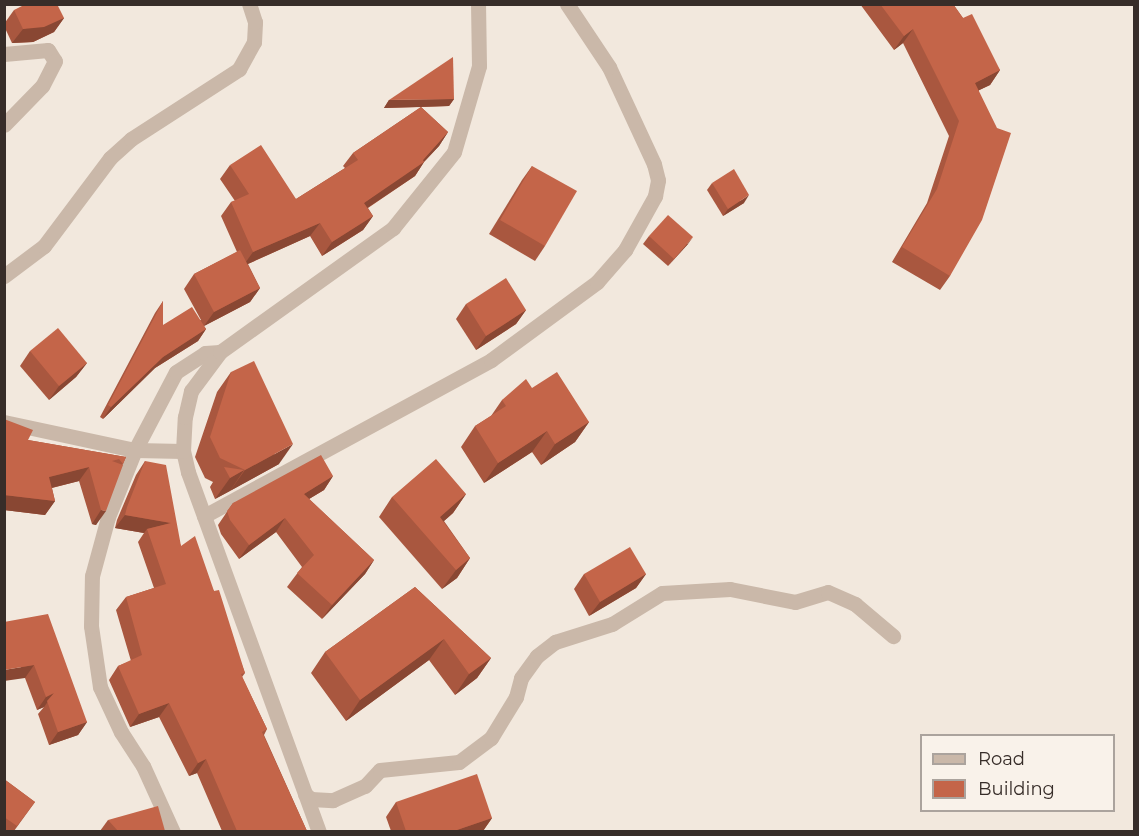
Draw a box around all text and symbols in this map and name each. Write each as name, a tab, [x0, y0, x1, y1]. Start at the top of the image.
legend	[920, 734, 1115, 812]
text: Road	[978, 748, 1025, 770]
text: Building	[978, 778, 1055, 800]

